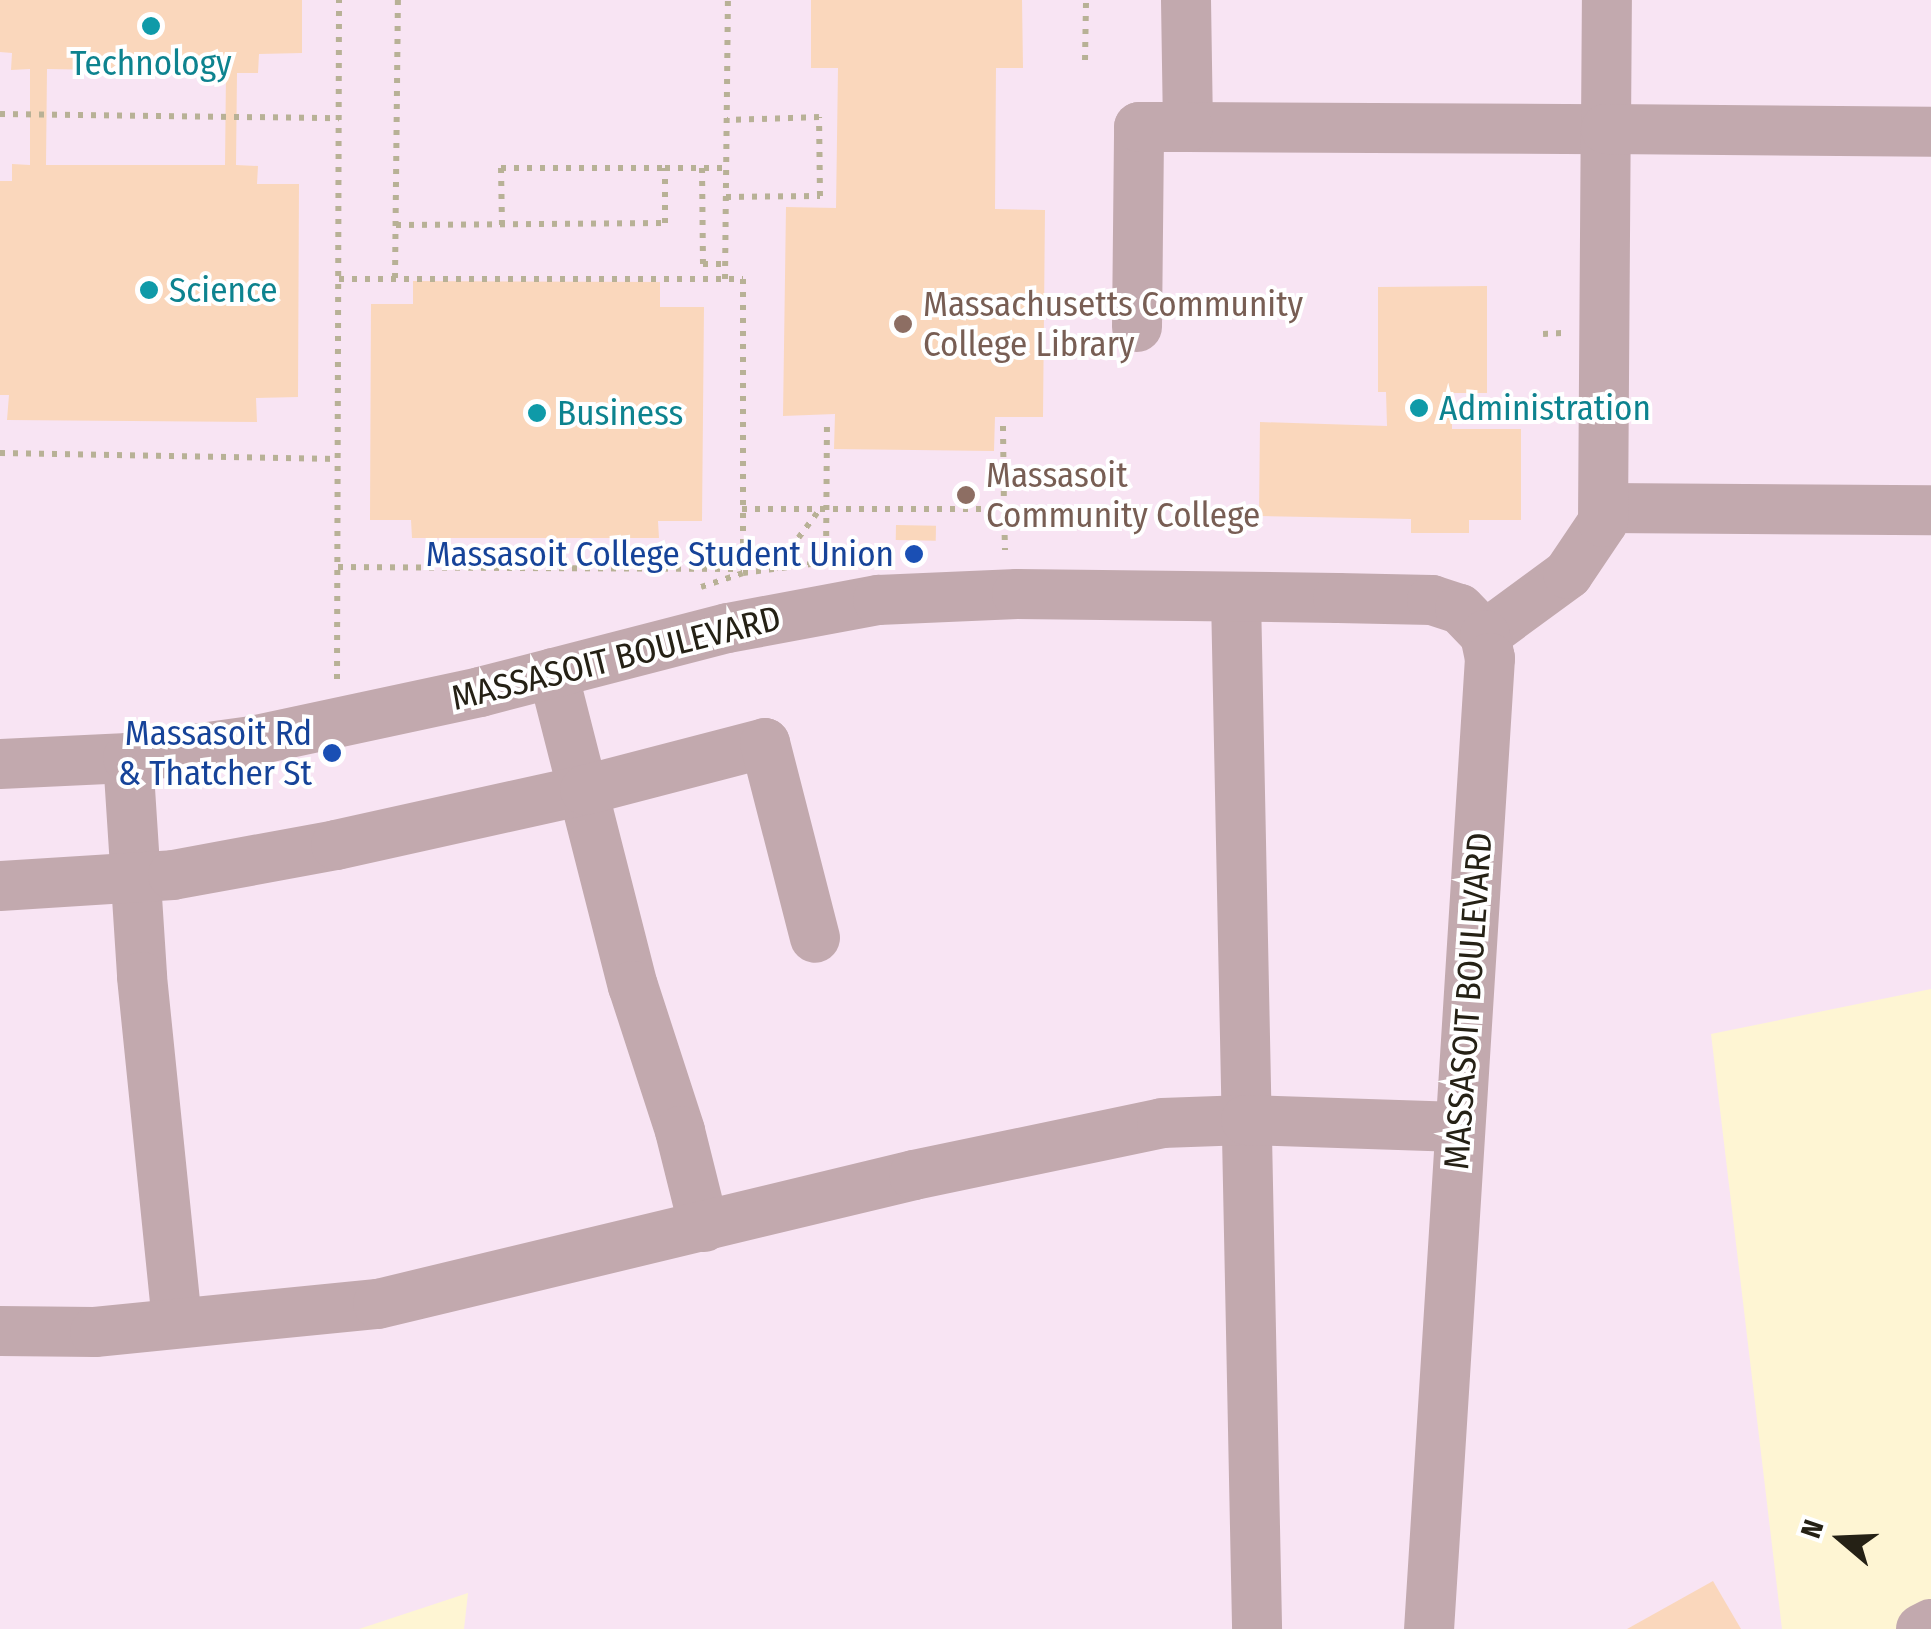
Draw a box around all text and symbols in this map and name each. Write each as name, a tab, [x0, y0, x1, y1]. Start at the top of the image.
marker: Technology	[140, 15, 162, 37]
place label: Technology	[70, 42, 232, 84]
place label: Science	[169, 269, 277, 311]
marker: Science	[138, 279, 160, 301]
place label: Massachusetts Community College Library	[923, 283, 1303, 365]
marker: Massachusetts Community College Library	[892, 313, 914, 335]
place label: Administration	[1439, 387, 1651, 429]
place label: Business	[557, 392, 683, 434]
marker: Administration	[1408, 397, 1430, 419]
marker: Business	[526, 402, 548, 424]
place label: Massasoit Community College	[986, 454, 1260, 536]
marker: Massasoit Community College	[955, 484, 977, 506]
place label: Massasoit College Student Union	[426, 533, 894, 575]
marker: Massasoit College Student Union	[903, 543, 925, 565]
street label: MASSASOIT BOULEVARD	[447, 597, 785, 719]
place label: Massasoit Rd & Thatcher St	[118, 712, 312, 794]
marker: Massasoit Rd & Thatcher St	[321, 742, 343, 764]
street label: MASSASOIT BOULEVARD	[1435, 831, 1501, 1171]
north arrow	[1791, 1489, 1891, 1589]
text: N	[1794, 1516, 1830, 1542]

